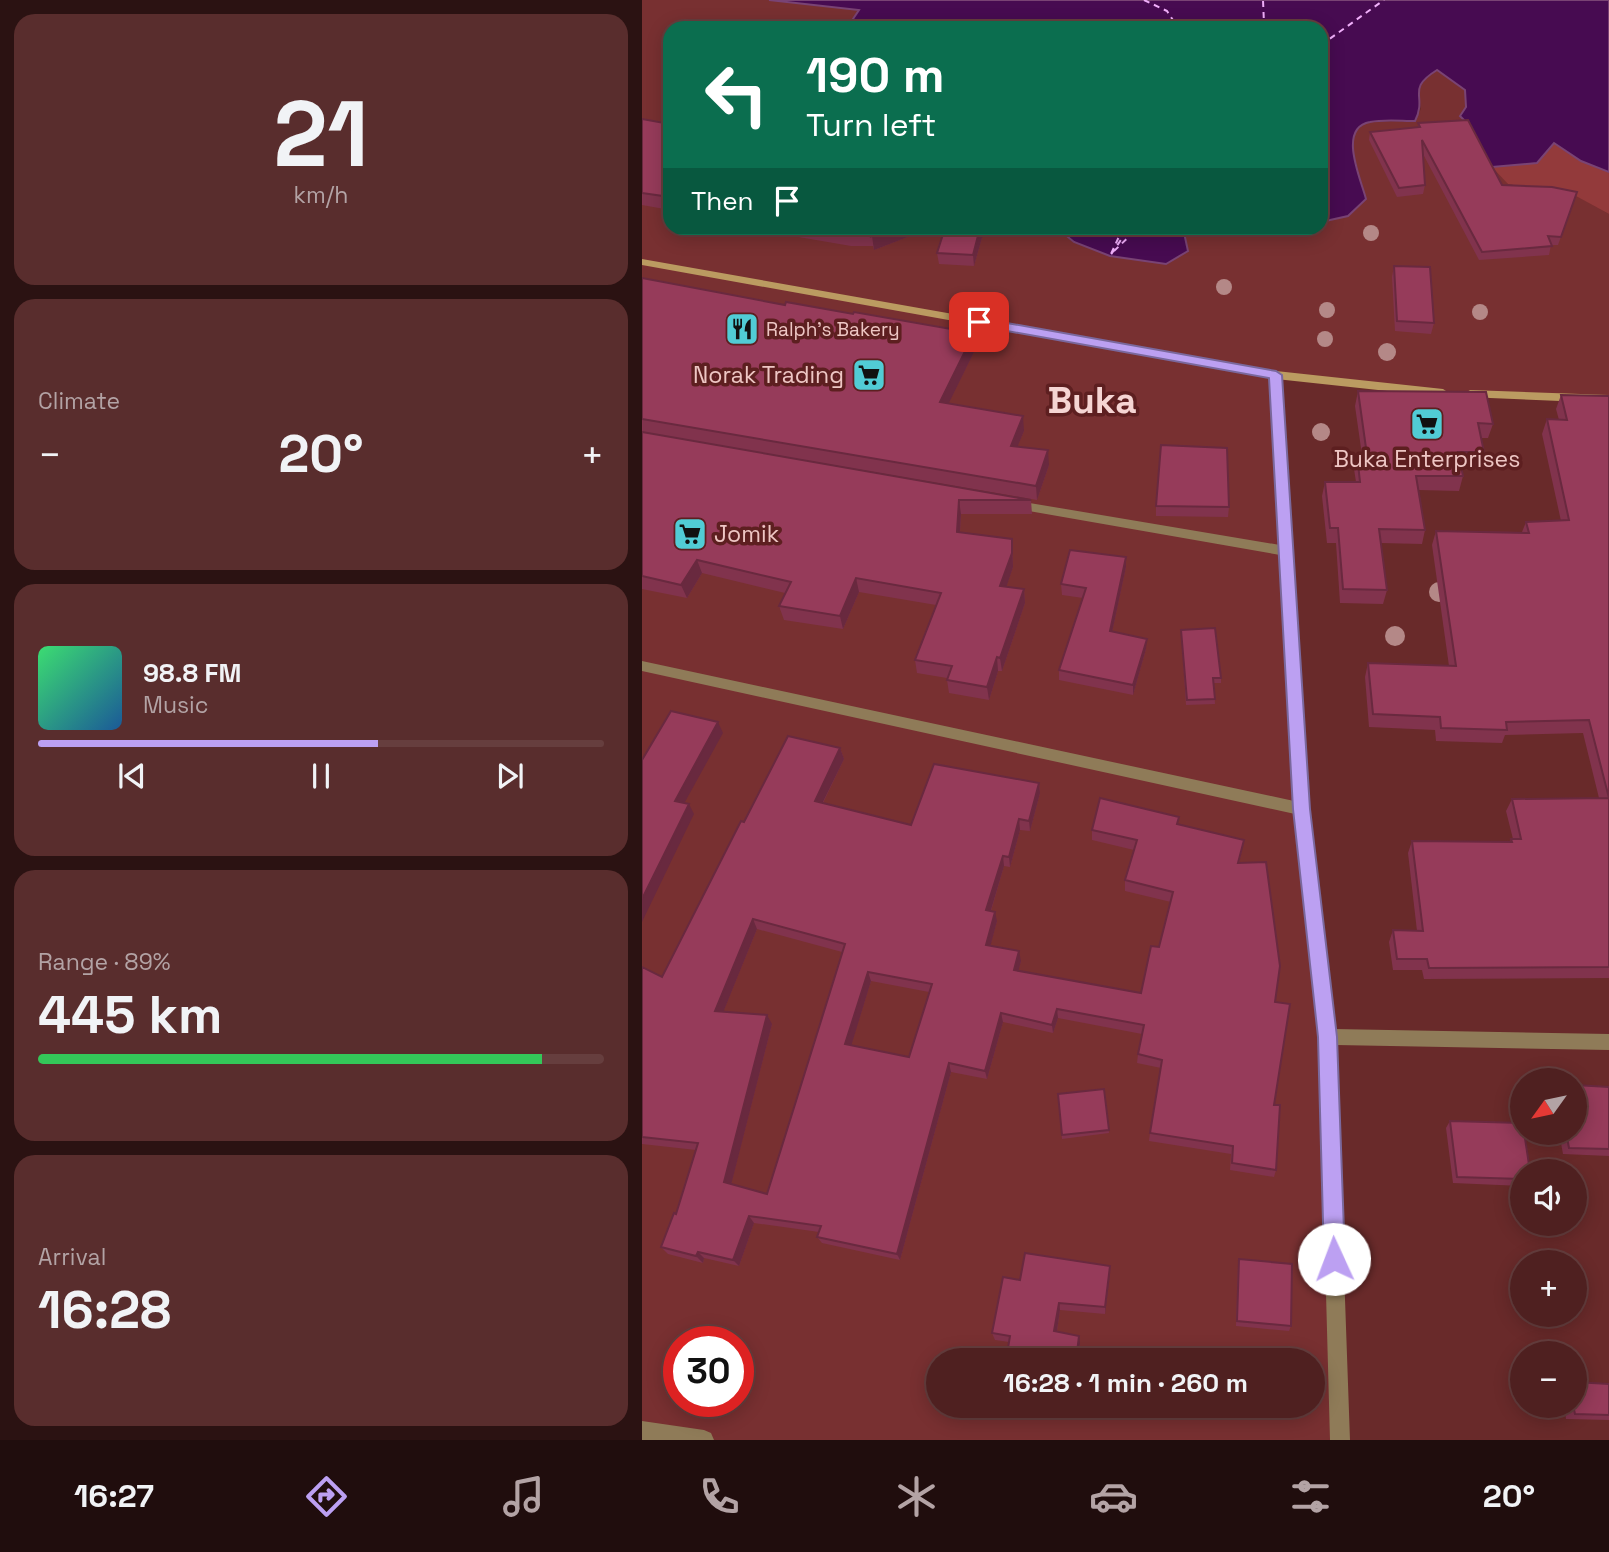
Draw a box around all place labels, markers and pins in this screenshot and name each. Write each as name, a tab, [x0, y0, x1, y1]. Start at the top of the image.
pin	[949, 292, 1009, 352]
restaurant icon: Ralph's Bakery	[723, 310, 761, 348]
place label: Ralph's Bakery	[766, 317, 900, 342]
supermarket icon: Norak Trading	[850, 356, 888, 394]
place label: Norak Trading	[693, 360, 844, 390]
supermarket icon: Buka Enterprises	[1408, 405, 1446, 443]
place label: Buka Enterprises	[1334, 444, 1520, 474]
supermarket icon: Jomik	[671, 515, 709, 553]
place label: Jomik	[714, 519, 779, 549]

